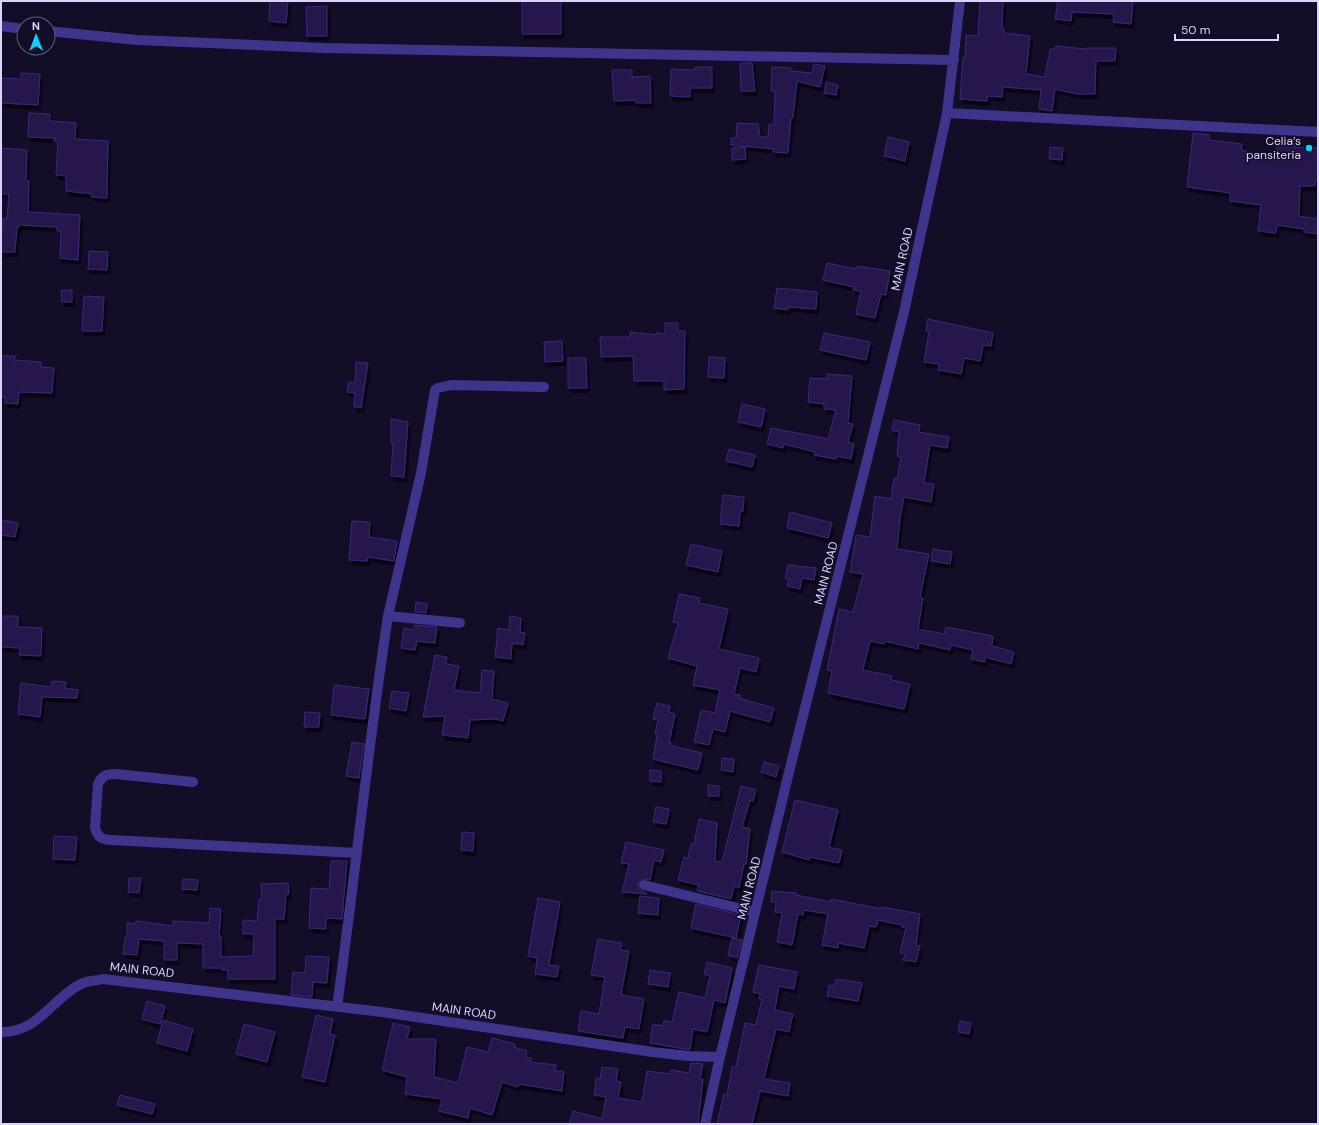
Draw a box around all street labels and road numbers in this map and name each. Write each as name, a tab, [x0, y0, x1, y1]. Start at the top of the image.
street label: MAIN ROAD	[887, 226, 917, 292]
street label: MAIN ROAD	[810, 540, 842, 606]
street label: MAIN ROAD	[733, 855, 765, 921]
street label: MAIN ROAD	[109, 959, 175, 981]
street label: MAIN ROAD	[431, 999, 497, 1023]

